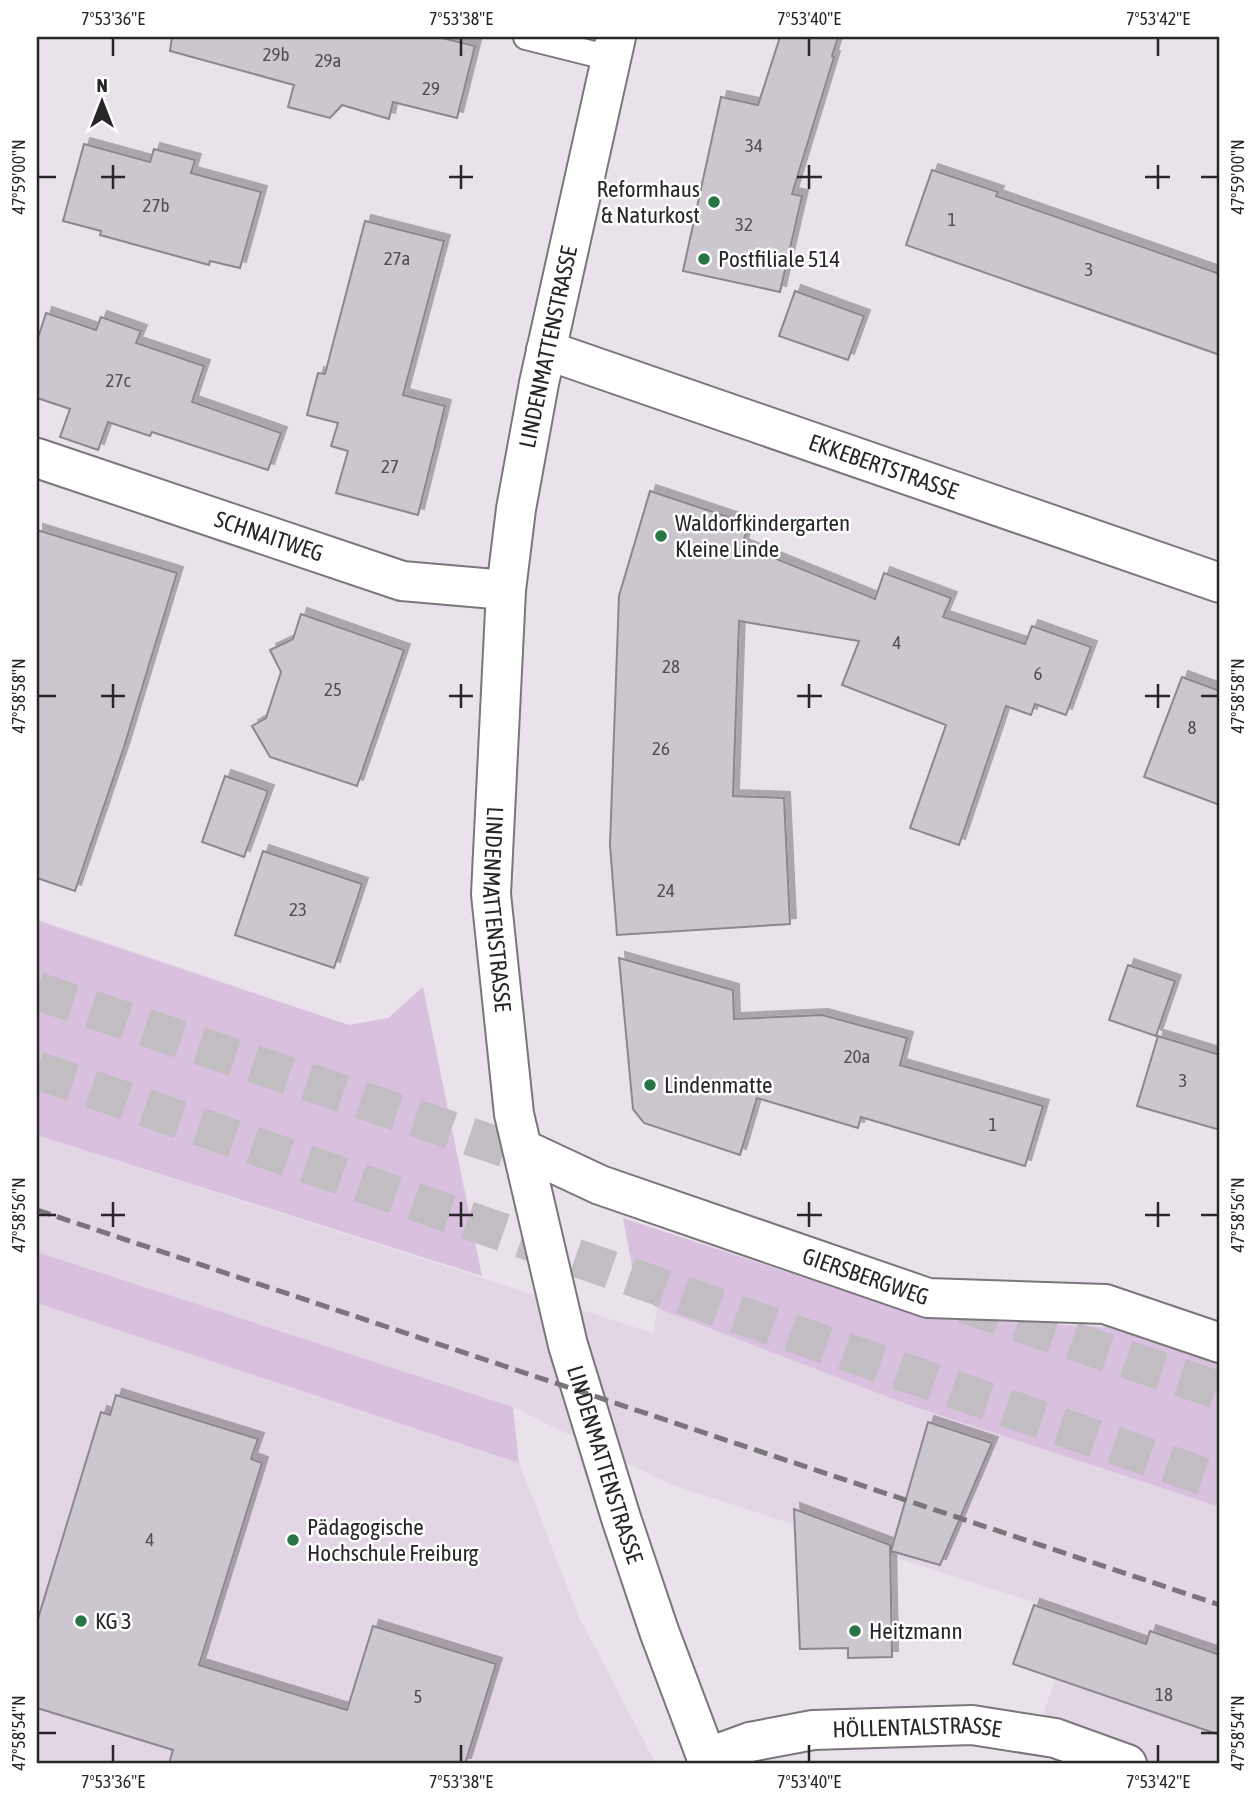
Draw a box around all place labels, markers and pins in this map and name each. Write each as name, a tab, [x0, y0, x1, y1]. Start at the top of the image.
place label: Reformhaus & Naturkost	[596, 176, 700, 228]
marker: Reformhaus & Naturkost	[706, 194, 722, 210]
place label: Postfiliale 514	[718, 246, 840, 272]
marker: Postfiliale 514	[696, 251, 712, 267]
place label: Waldorfkindergarten Kleine Linde	[675, 510, 850, 562]
marker: Waldorfkindergarten Kleine Linde	[653, 528, 669, 544]
place label: Lindenmatte	[664, 1072, 773, 1098]
marker: Lindenmatte	[642, 1077, 658, 1093]
place label: Pädagogische Hochschule Freiburg	[307, 1514, 479, 1566]
marker: Pädagogische Hochschule Freiburg	[285, 1532, 301, 1548]
place label: KG 3	[95, 1608, 132, 1634]
marker: KG 3	[73, 1613, 89, 1629]
place label: Heitzmann	[869, 1618, 963, 1644]
marker: Heitzmann	[847, 1623, 863, 1639]

